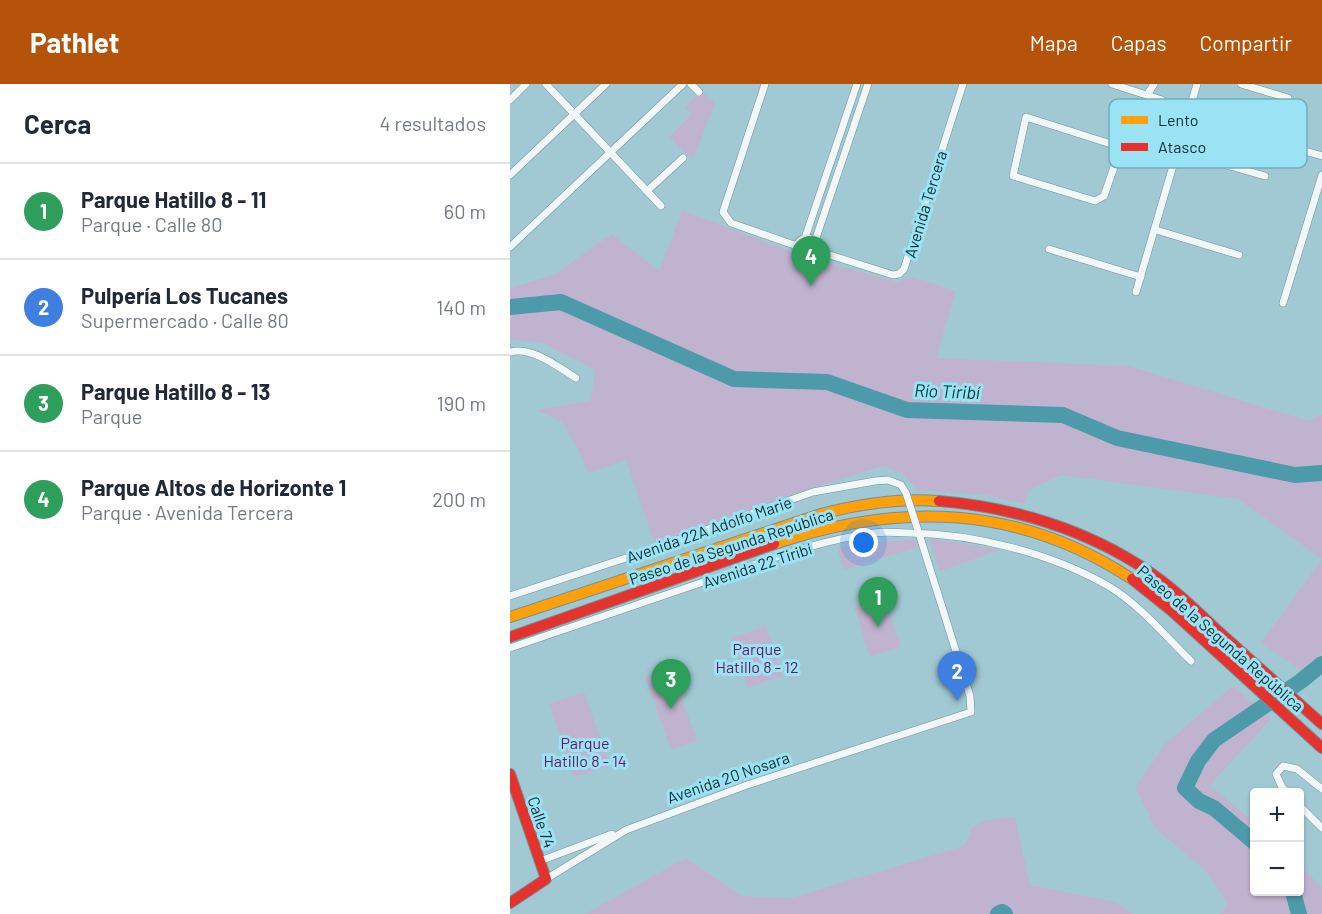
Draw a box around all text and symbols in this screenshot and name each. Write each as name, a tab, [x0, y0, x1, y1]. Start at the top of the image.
text: Pathlet	[30, 25, 119, 59]
text: Mapa	[1030, 30, 1078, 55]
text: Capas	[1111, 30, 1167, 55]
text: Compartir	[1200, 30, 1292, 55]
legend	[1109, 99, 1307, 168]
text: Cerca	[24, 108, 91, 139]
text: Lento	[1158, 110, 1199, 129]
text: 4 resultados	[379, 111, 486, 135]
text: Atasco	[1158, 137, 1206, 156]
street label: Avenida Tercera	[900, 148, 950, 260]
text: Parque Hatillo 8 - 11	[81, 186, 266, 212]
text: 1	[40, 199, 47, 223]
text: 60 m	[444, 199, 486, 223]
text: Parque · Calle 80	[81, 212, 222, 236]
pin: 4	[792, 236, 830, 286]
text: Pulpería Los Tucanes	[81, 282, 288, 308]
text: 2	[38, 295, 49, 319]
text: 140 m	[436, 295, 486, 319]
text: Supermercado · Calle 80	[81, 308, 289, 332]
text: Parque Hatillo 8 - 13	[81, 378, 270, 404]
water label: Río Tiribí	[914, 379, 981, 403]
text: 3	[38, 391, 49, 415]
text: 190 m	[437, 391, 486, 415]
text: Parque	[81, 404, 142, 428]
text: Parque Altos de Horizonte 1	[81, 474, 346, 500]
text: 4	[37, 487, 50, 511]
text: 200 m	[432, 487, 486, 511]
street label: Avenida 22A Adolfo Marie	[624, 492, 794, 566]
text: Parque · Avenida Tercera	[81, 500, 293, 524]
street label: Paseo de la Segunda República	[626, 504, 836, 588]
your location	[849, 528, 878, 557]
street label: Avenida 22 Tiribí	[700, 538, 814, 592]
street label: Paseo de la Segunda República	[1134, 561, 1308, 715]
pin: 1	[858, 578, 898, 627]
park label: Parque Hatillo 8 - 12	[716, 639, 798, 676]
pin: 2	[938, 652, 976, 701]
pin: 3	[652, 660, 690, 709]
park label: Parque Hatillo 8 - 14	[543, 733, 627, 770]
street label: Avenida 20 Nosara	[664, 747, 792, 807]
map controls	[1250, 788, 1304, 896]
button: +	[1250, 788, 1304, 842]
street label: Calle 74	[524, 794, 560, 850]
button: −	[1250, 842, 1304, 896]

